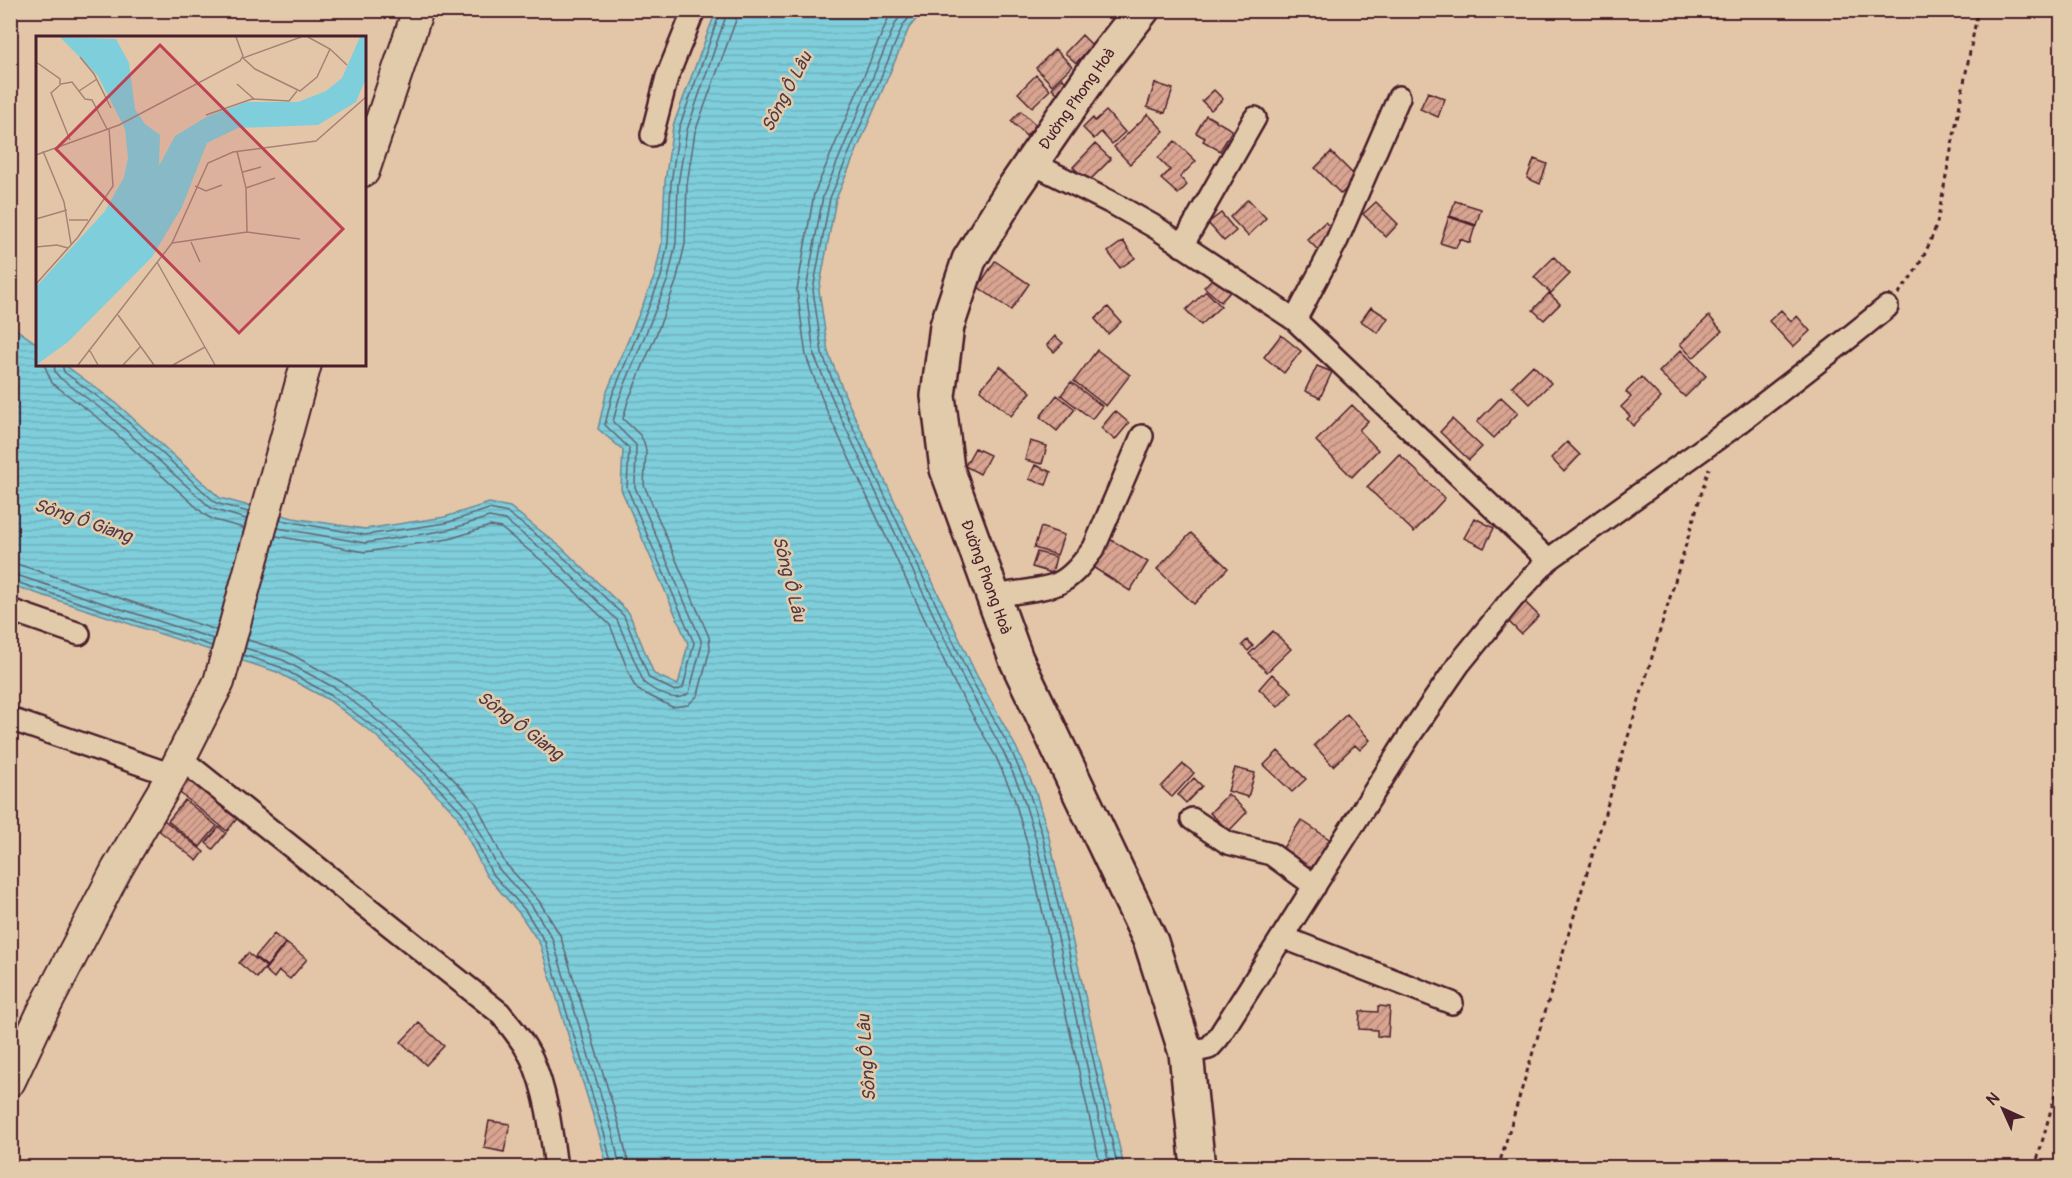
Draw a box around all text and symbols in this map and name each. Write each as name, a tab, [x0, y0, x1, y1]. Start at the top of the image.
inset map	[36, 36, 366, 366]
street label: Đường Phong Hoà	[1034, 44, 1120, 154]
water label: Sông Ô Lâu	[756, 47, 818, 136]
water label: Sông Ô Giang	[31, 494, 137, 549]
street label: Đường Phong Hoà	[956, 517, 1016, 637]
water label: Sông Ô Lâu	[767, 534, 811, 625]
water label: Sông Ô Giang	[472, 686, 569, 767]
water label: Sông Ô Lâu	[852, 1013, 882, 1102]
north arrow	[1973, 1079, 2033, 1139]
text: N	[1982, 1088, 2004, 1110]

